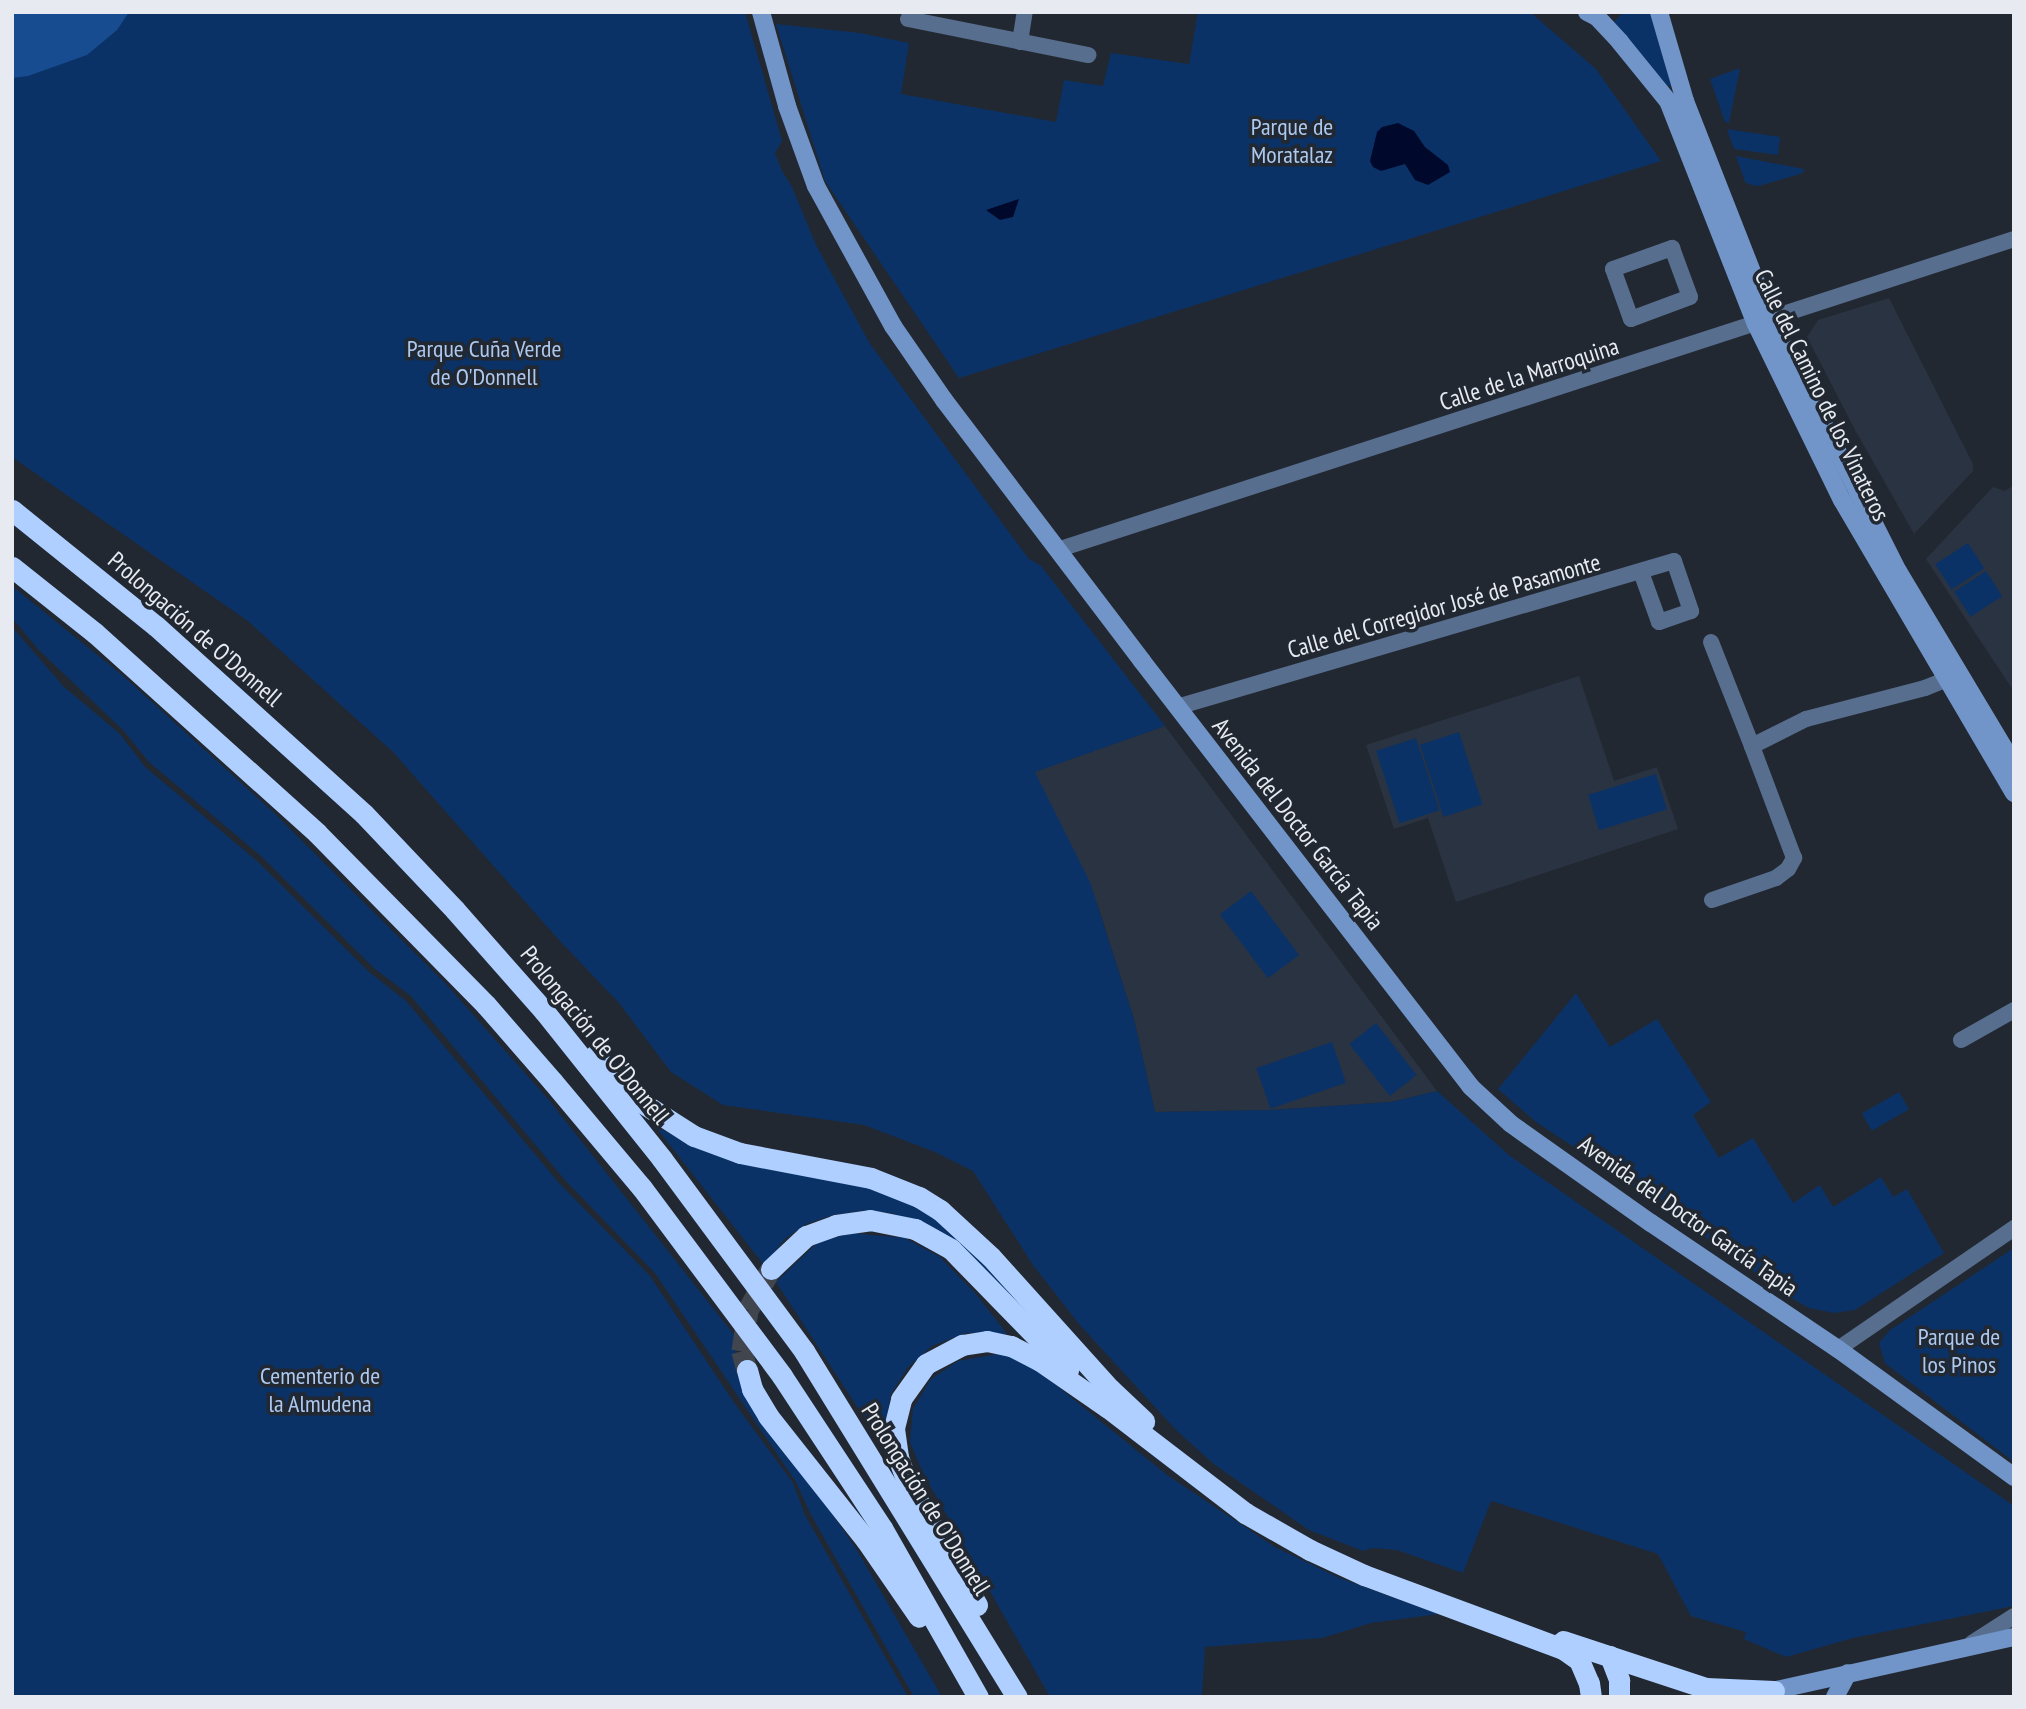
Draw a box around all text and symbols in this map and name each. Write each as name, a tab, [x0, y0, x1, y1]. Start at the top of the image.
park label: Parque de Moratalaz	[1251, 113, 1333, 169]
street label: Calle del Camino de los Vinateros	[1748, 264, 1896, 526]
street label: Calle de la Marroquina	[1436, 331, 1622, 417]
park label: Parque Cuña Verde de O'Donnell	[406, 335, 562, 391]
street label: Prolongación de O'Donnell	[102, 546, 288, 712]
street label: Calle del Corregidor José de Pasamonte	[1284, 548, 1604, 664]
street label: Avenida del Doctor García Tapia	[1206, 712, 1390, 936]
street label: Prolongación de O'Donnell	[514, 940, 676, 1130]
street label: Avenida del Doctor García Tapia	[1573, 1129, 1803, 1303]
park label: Parque de los Pinos	[1918, 1323, 2000, 1379]
park label: Cementerio de la Almudena	[260, 1362, 380, 1418]
street label: Prolongación de O'Donnell	[855, 1398, 997, 1600]

